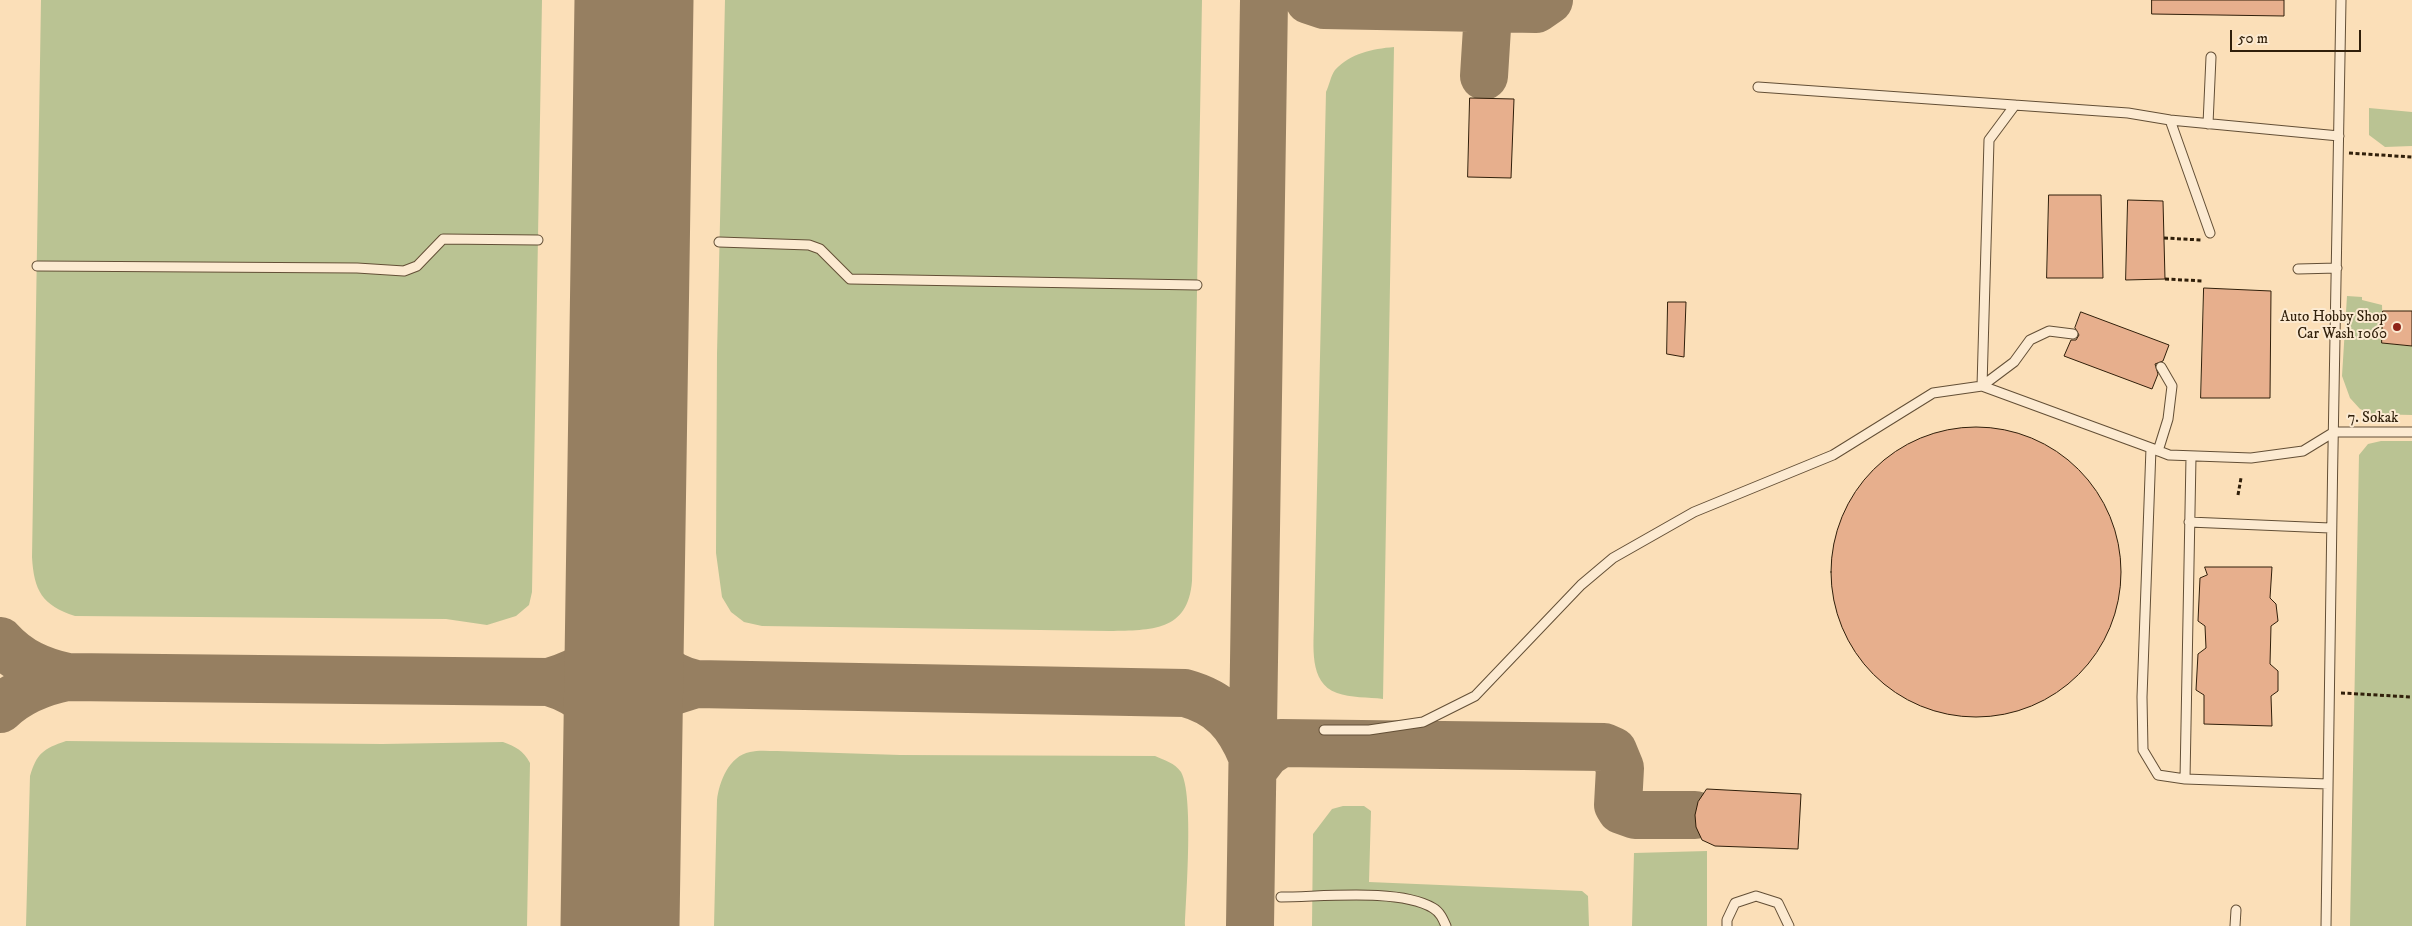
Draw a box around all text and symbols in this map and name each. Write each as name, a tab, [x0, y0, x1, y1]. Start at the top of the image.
scale bar	[2232, 20, 2363, 52]
text: 50 m	[2238, 29, 2268, 48]
place label: Auto Hobby Shop Car Wash 1060	[2280, 309, 2387, 344]
marker: Auto Hobby Shop Car Wash 1060	[2391, 321, 2403, 333]
street label: 7. Sokak	[2348, 410, 2398, 428]

